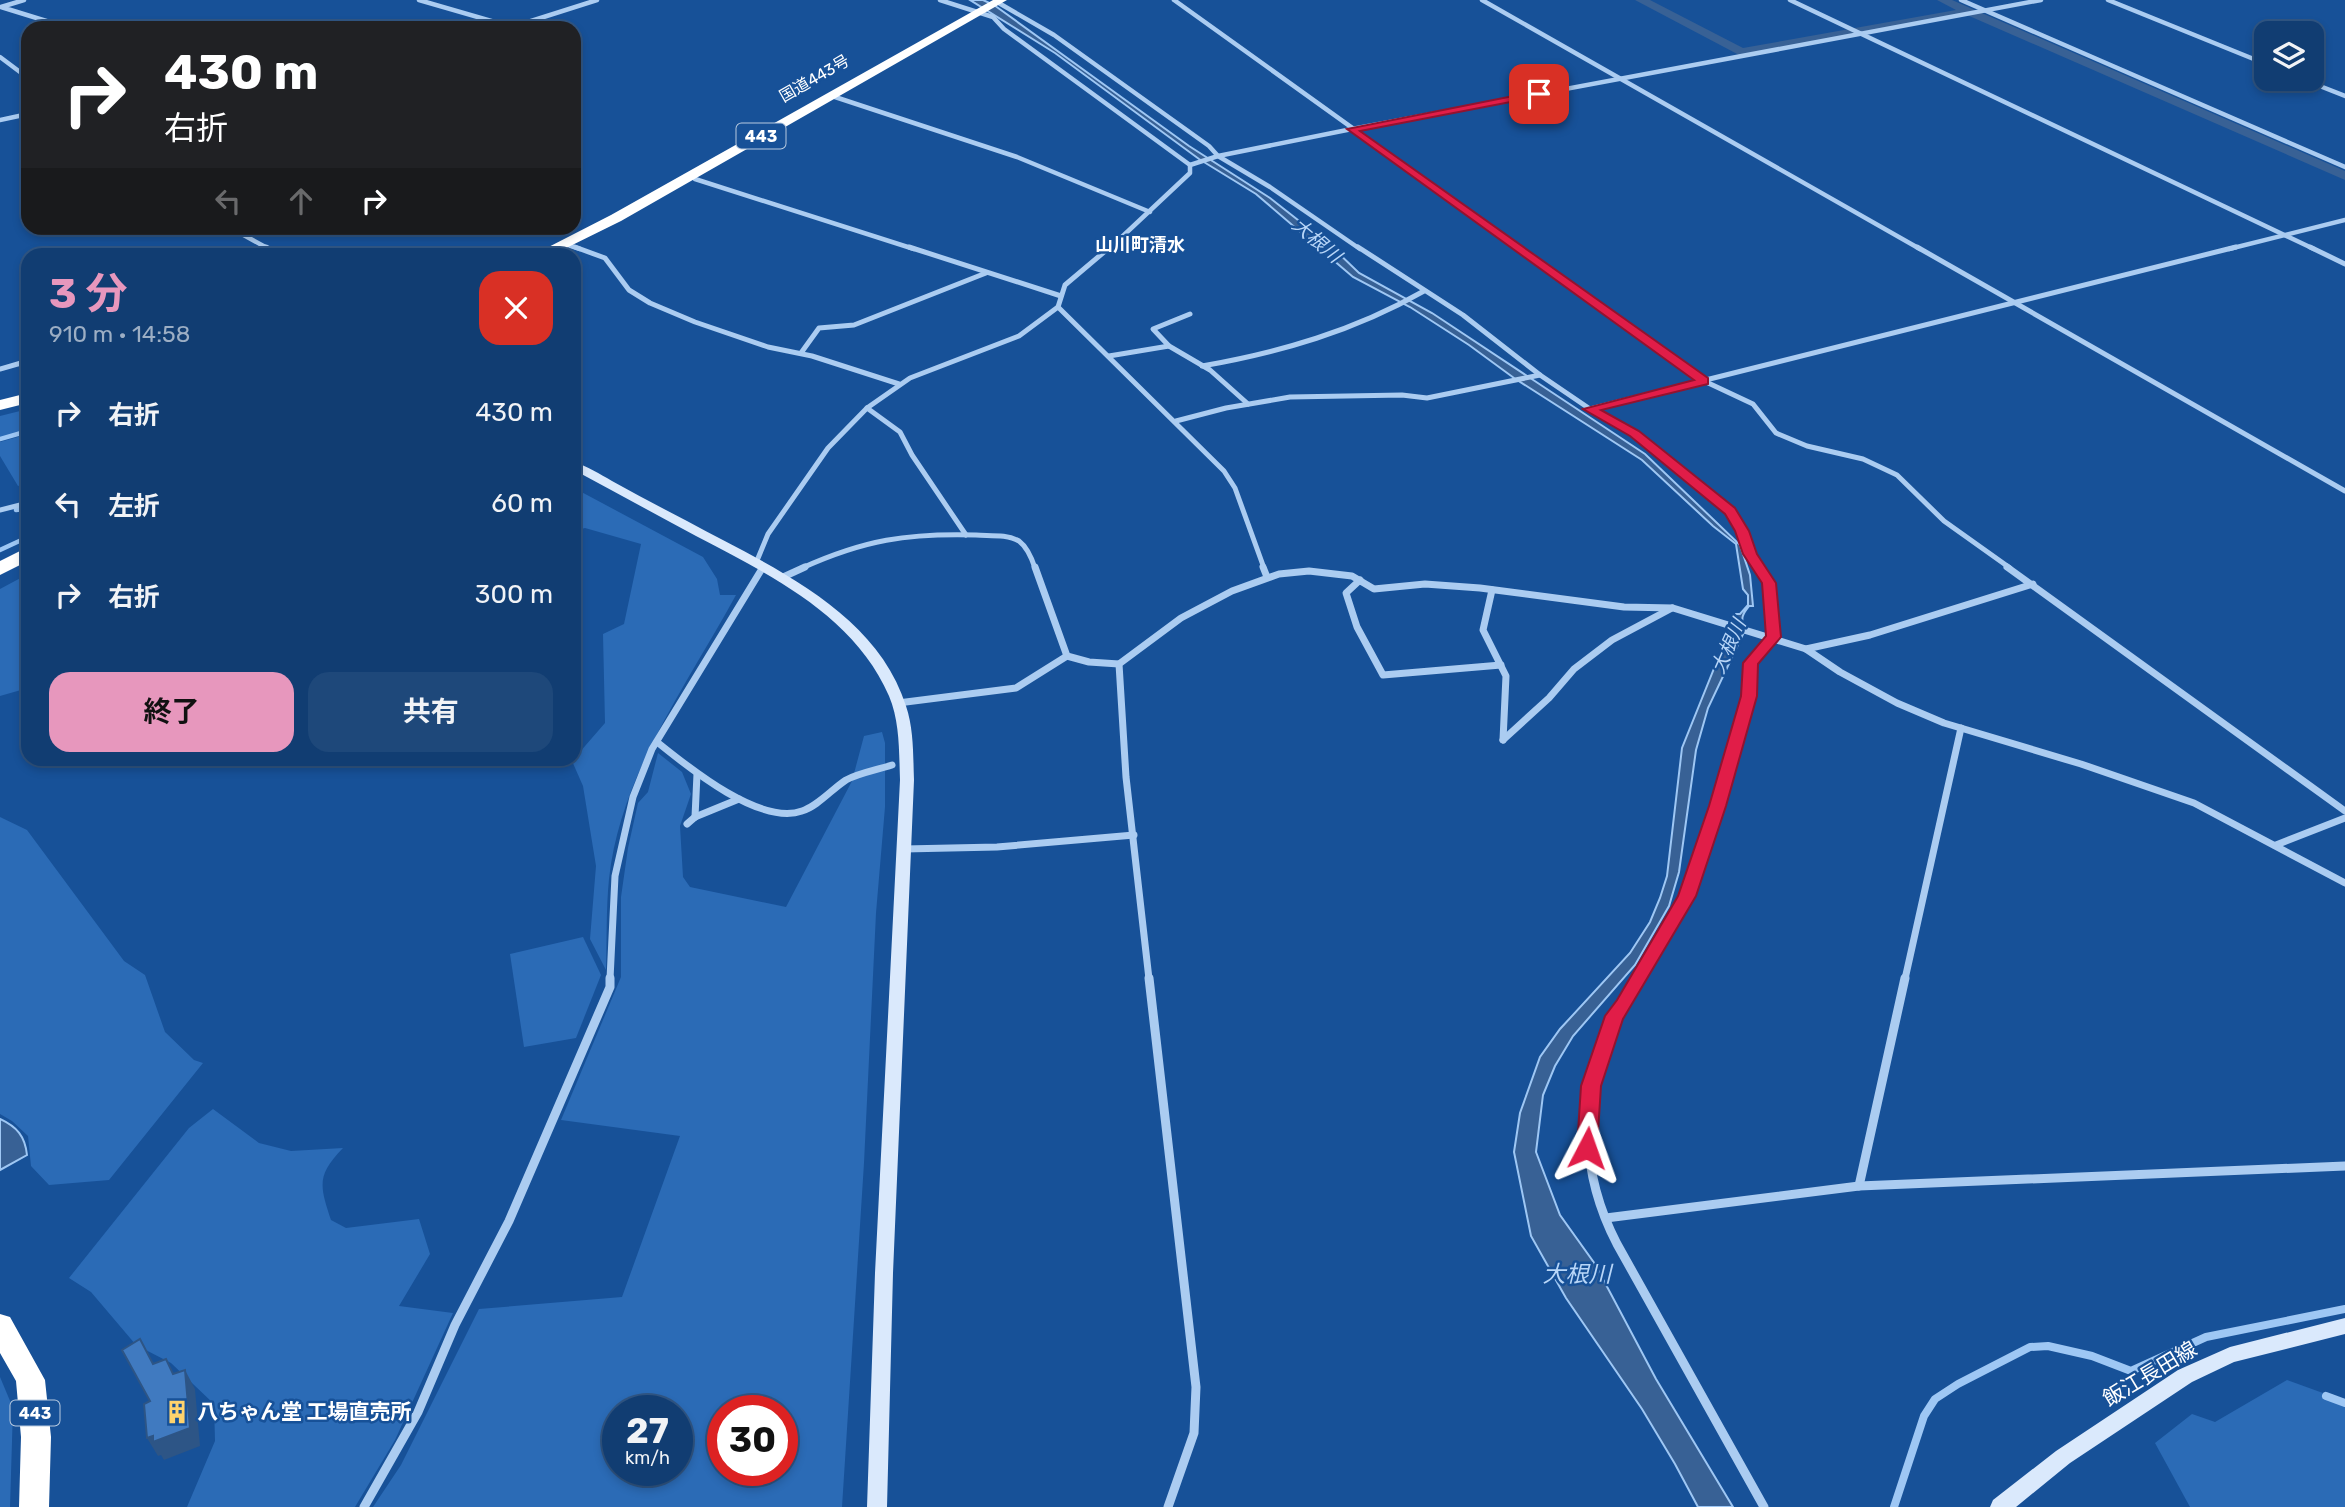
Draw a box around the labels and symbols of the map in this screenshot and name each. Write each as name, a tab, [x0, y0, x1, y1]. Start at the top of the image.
street label: 国道443号	[776, 51, 853, 106]
pin	[1509, 64, 1569, 124]
road number: 443	[736, 124, 786, 148]
water label: 大根川	[1287, 213, 1347, 269]
district label: 山川町清水	[1095, 234, 1185, 256]
water label: 大根川	[1706, 614, 1751, 677]
position arrow	[1550, 1111, 1624, 1185]
water label: 大根川	[1543, 1260, 1615, 1288]
street label: 飯江長田線	[2098, 1336, 2201, 1411]
speed limit sign: 30	[707, 1395, 798, 1486]
building icon: 八ちゃん堂 工場直売所	[163, 1398, 191, 1426]
place label: 八ちゃん堂 工場直売所	[197, 1399, 411, 1424]
road number: 443	[10, 1400, 60, 1426]

